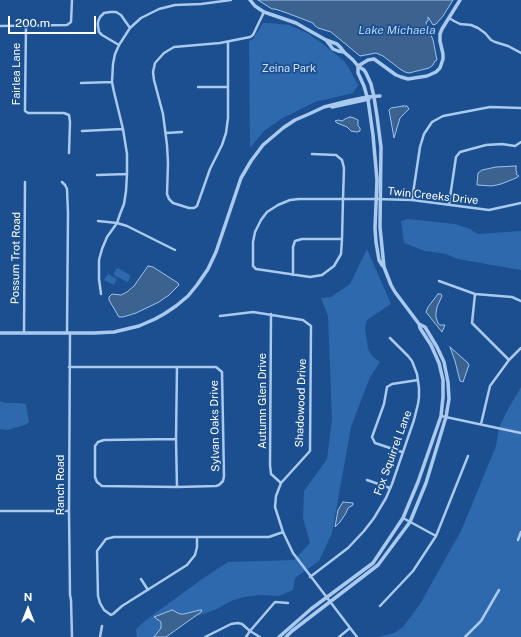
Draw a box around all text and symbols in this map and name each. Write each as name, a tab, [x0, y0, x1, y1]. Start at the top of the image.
scale bar	[10, 8, 98, 34]
text: 200 m	[15, 16, 50, 30]
water label: Lake Michaela	[358, 23, 436, 37]
street label: Fairlea Lane	[10, 43, 24, 105]
park label: Zeina Park	[262, 62, 316, 76]
street label: Twin Creeks Drive	[387, 185, 479, 207]
street label: Possum Trot Road	[9, 212, 23, 304]
street label: Autumn Glen Drive	[256, 353, 270, 449]
street label: Shadowood Drive	[293, 358, 309, 448]
street label: Sylvan Oaks Drive	[208, 380, 222, 472]
street label: Fox Squirrel Lane	[371, 409, 415, 497]
street label: Ranch Road	[54, 455, 68, 515]
north arrow	[8, 589, 48, 629]
text: N	[24, 591, 32, 603]

